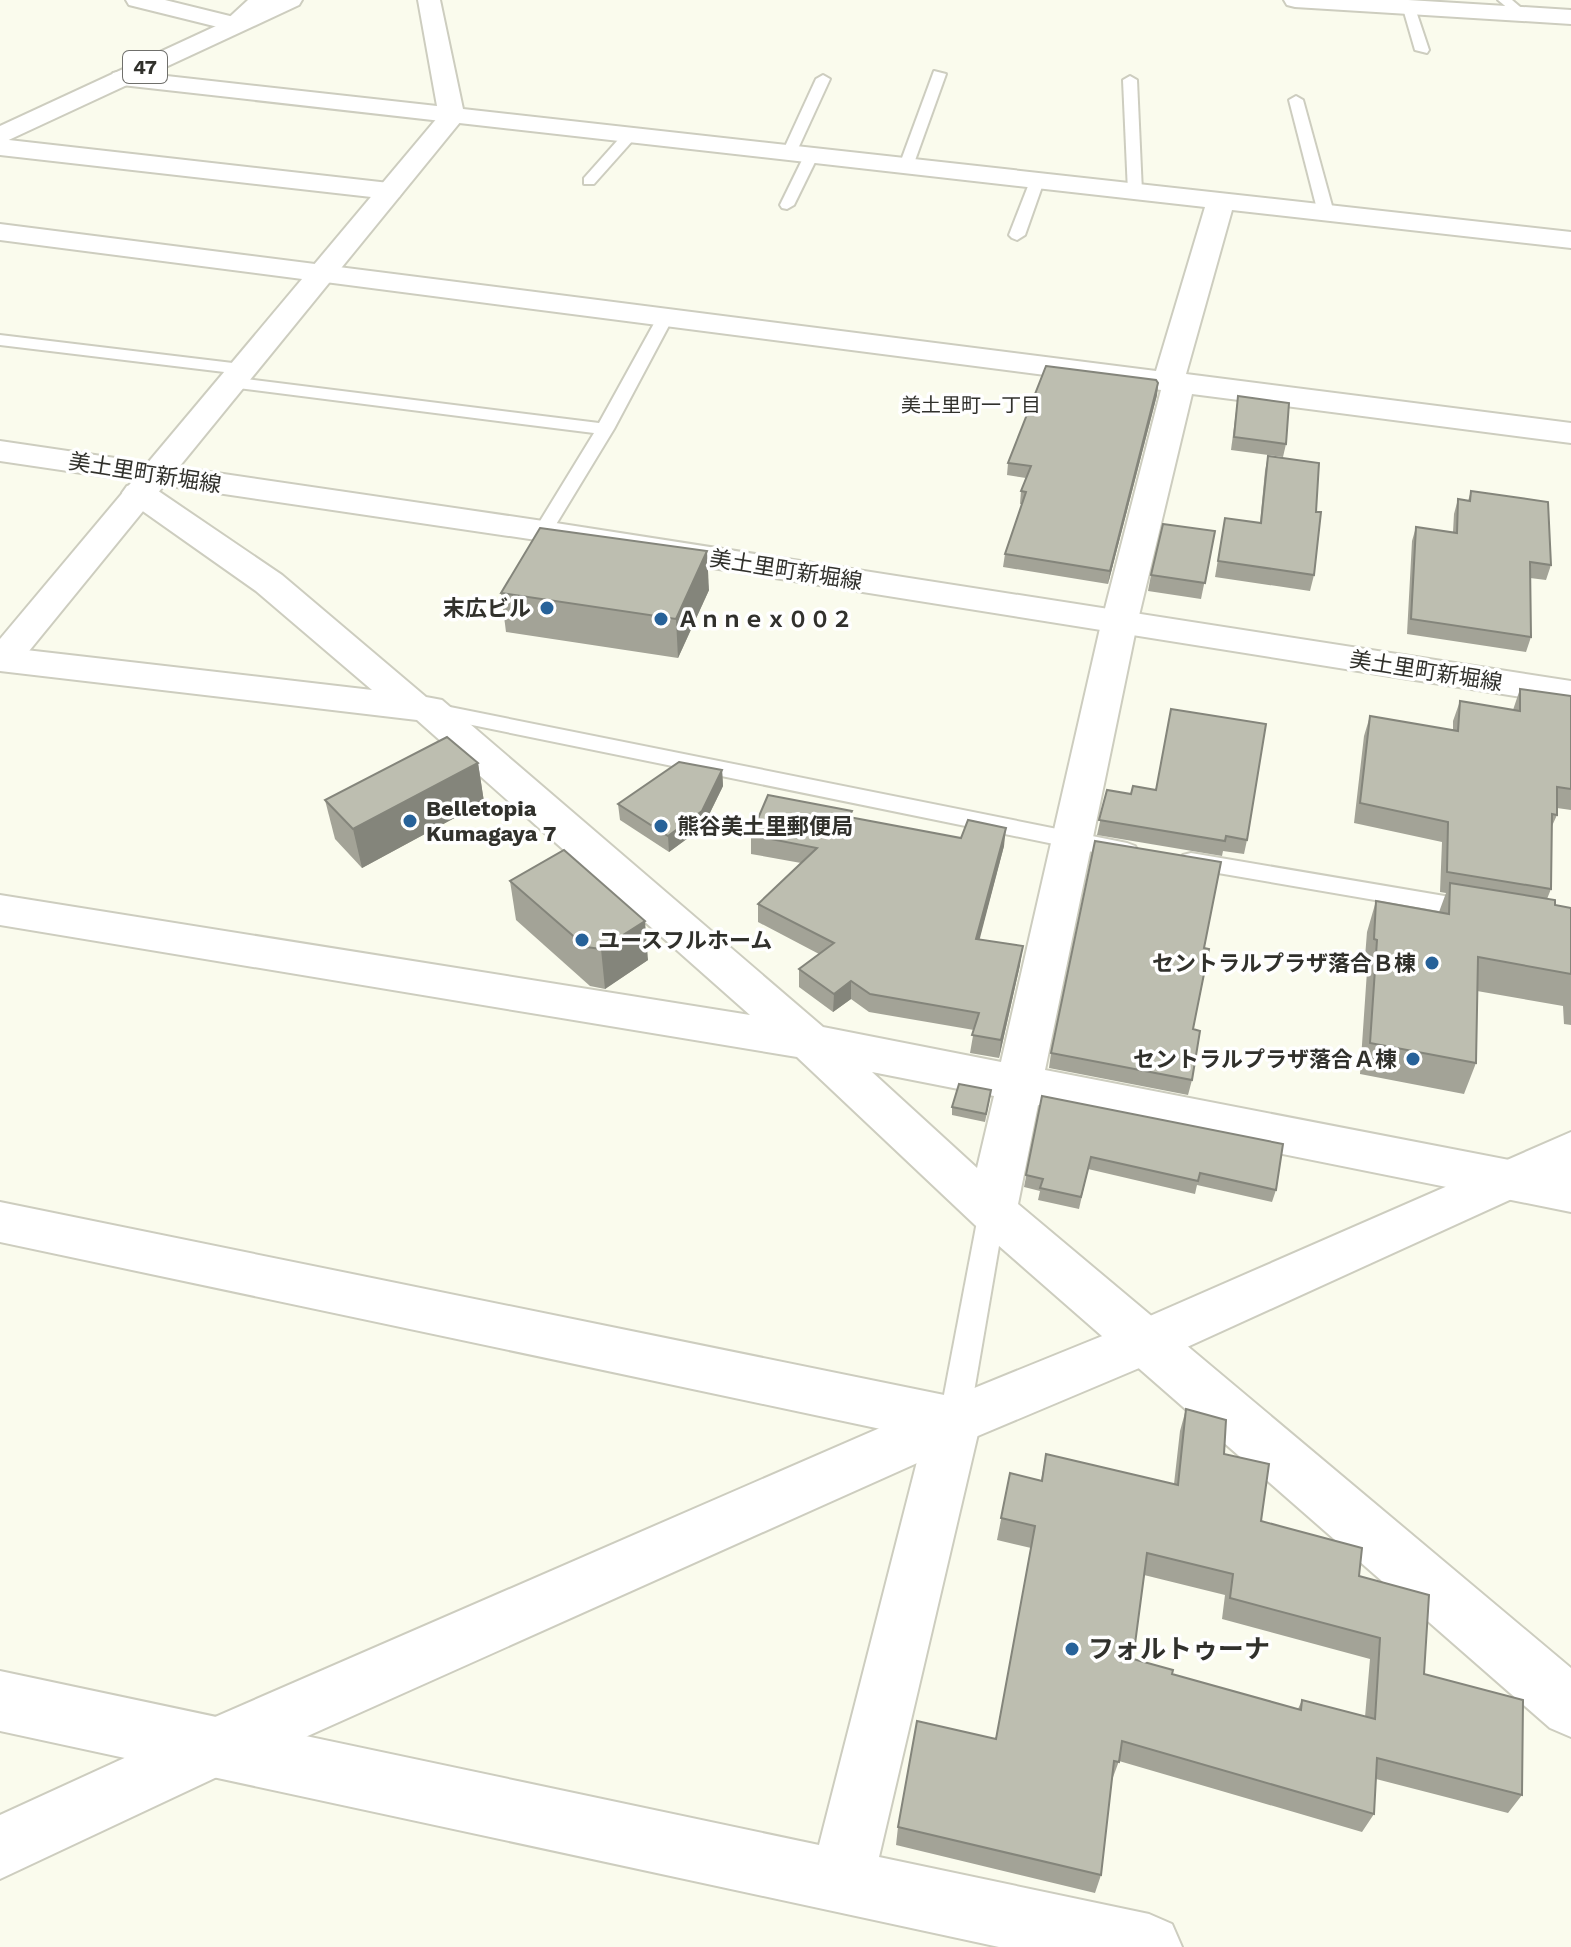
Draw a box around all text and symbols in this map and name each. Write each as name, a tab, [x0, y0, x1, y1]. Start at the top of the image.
road number: 47	[123, 51, 167, 83]
district label: 美土里町一丁目	[901, 393, 1041, 417]
street label: 美土里町新堀線	[67, 449, 223, 497]
street label: 美土里町新堀線	[708, 546, 864, 594]
place label: 末広ビル	[443, 596, 531, 621]
marker: 末広ビル	[538, 599, 556, 617]
place label: Ａｎｎｅｘ００２	[677, 607, 853, 632]
marker: Ａｎｎｅｘ００２	[652, 610, 670, 628]
street label: 美土里町新堀線	[1348, 647, 1504, 695]
place label: Belletopia Kumagaya 7	[426, 796, 556, 846]
marker: Belletopia Kumagaya 7	[401, 812, 419, 830]
place label: 熊谷美土里郵便局	[677, 814, 853, 839]
marker: 熊谷美土里郵便局	[652, 817, 670, 835]
place label: ユースフルホーム	[598, 928, 772, 953]
marker: ユースフルホーム	[573, 931, 591, 949]
place label: セントラルプラザ落合Ｂ棟	[1152, 951, 1416, 976]
marker: セントラルプラザ落合Ｂ棟	[1423, 954, 1441, 972]
place label: セントラルプラザ落合Ａ棟	[1133, 1047, 1397, 1072]
marker: セントラルプラザ落合Ａ棟	[1404, 1050, 1422, 1068]
place label: フォルトゥーナ	[1088, 1634, 1270, 1664]
marker: フォルトゥーナ	[1063, 1640, 1081, 1658]

